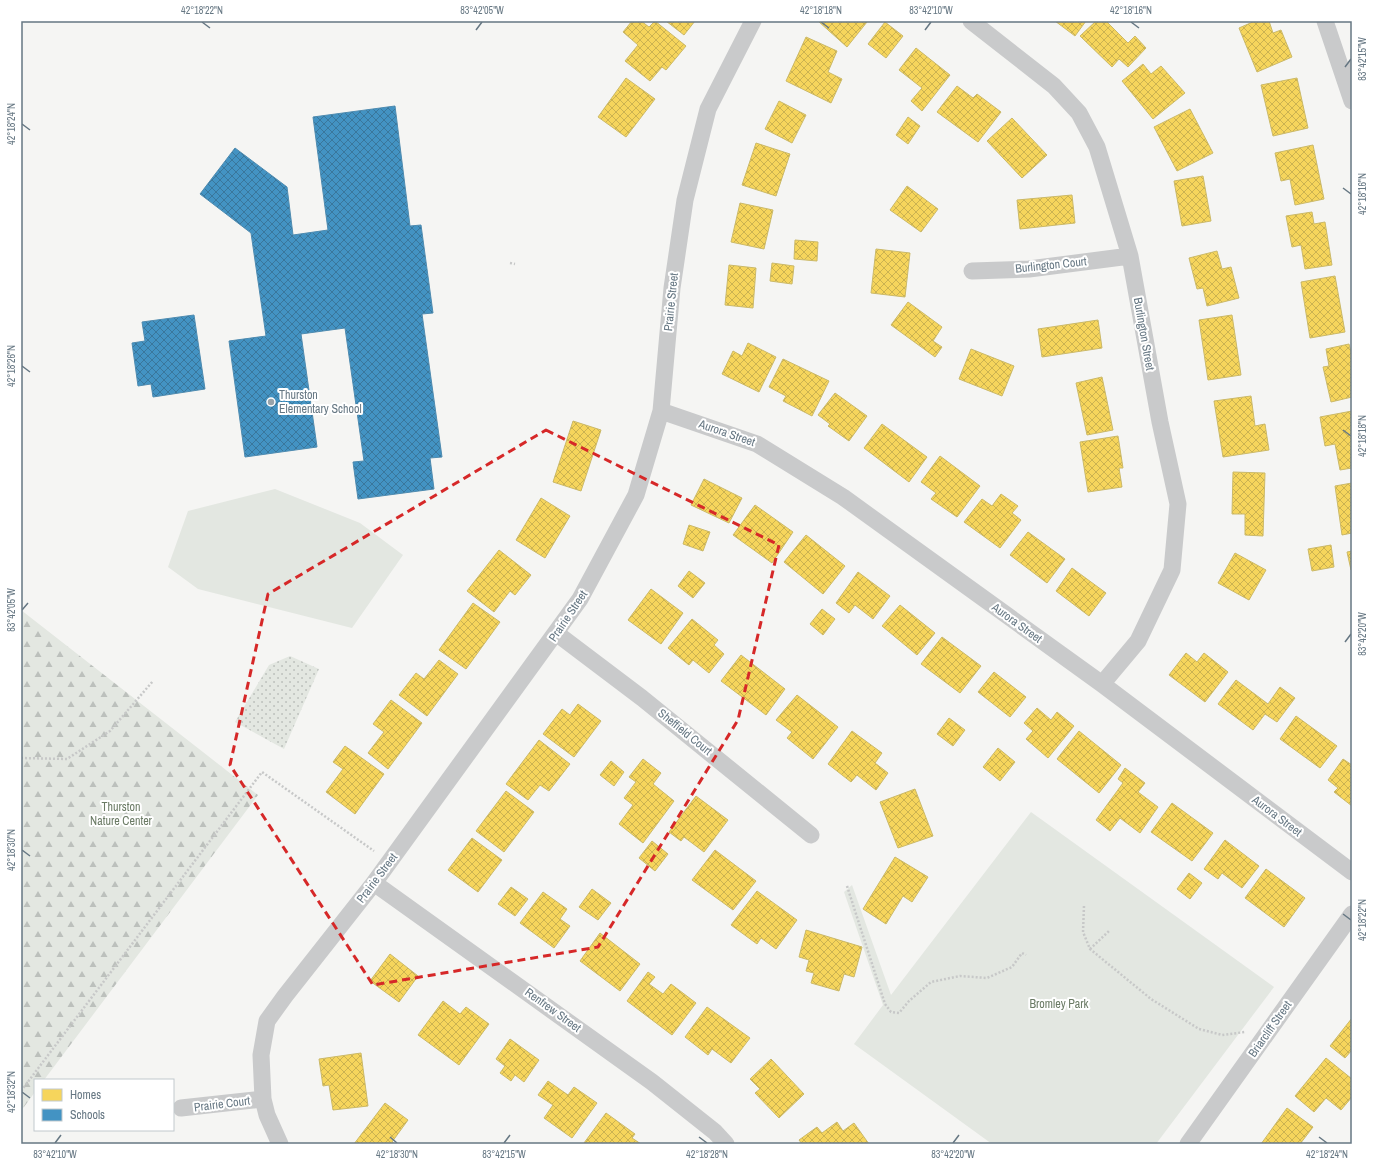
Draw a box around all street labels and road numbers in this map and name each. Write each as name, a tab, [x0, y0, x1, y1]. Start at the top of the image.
street label: Burlington Court	[1015, 253, 1088, 277]
street label: Prairie Street	[660, 272, 682, 332]
street label: Burlington Street	[1130, 296, 1158, 372]
street label: Aurora Street	[696, 416, 758, 450]
street label: Prairie Street	[545, 587, 591, 645]
street label: Aurora Street	[988, 599, 1046, 647]
street label: Sheffield Court	[655, 705, 716, 759]
street label: Aurora Street	[1248, 791, 1305, 840]
street label: Prairie Street	[353, 850, 401, 906]
street label: Renfrew Street	[522, 984, 584, 1036]
street label: Briarcliff Street	[1245, 997, 1295, 1060]
street label: Prairie Court	[193, 1093, 251, 1115]

